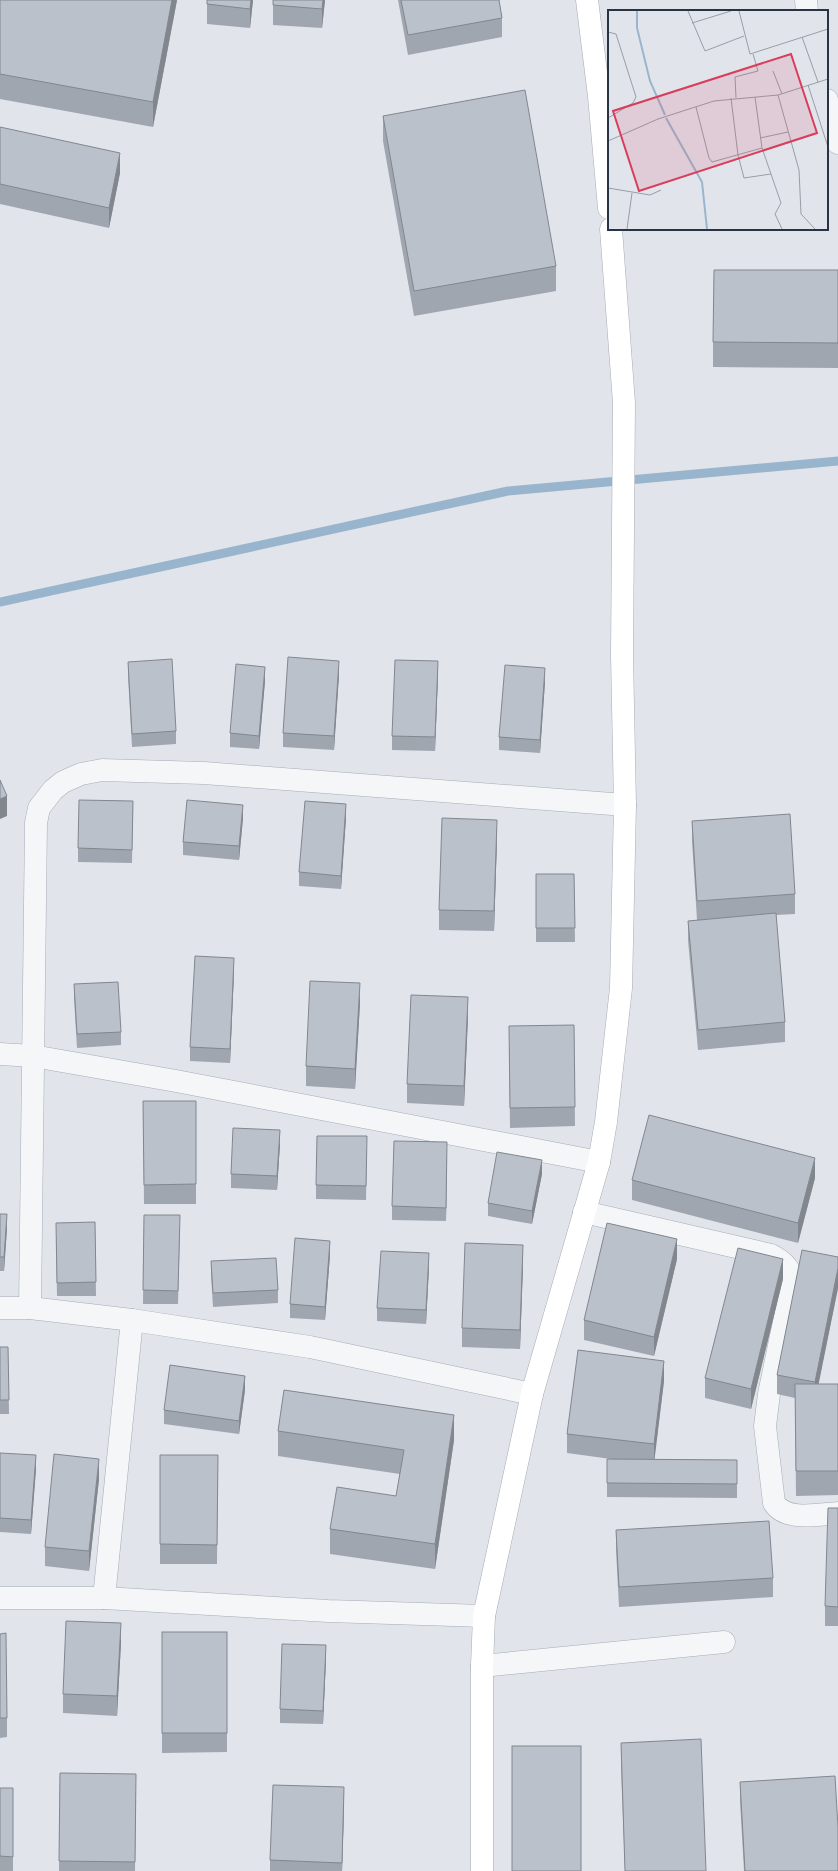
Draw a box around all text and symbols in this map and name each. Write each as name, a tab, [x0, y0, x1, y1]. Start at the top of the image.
inset map	[608, 10, 828, 230]

